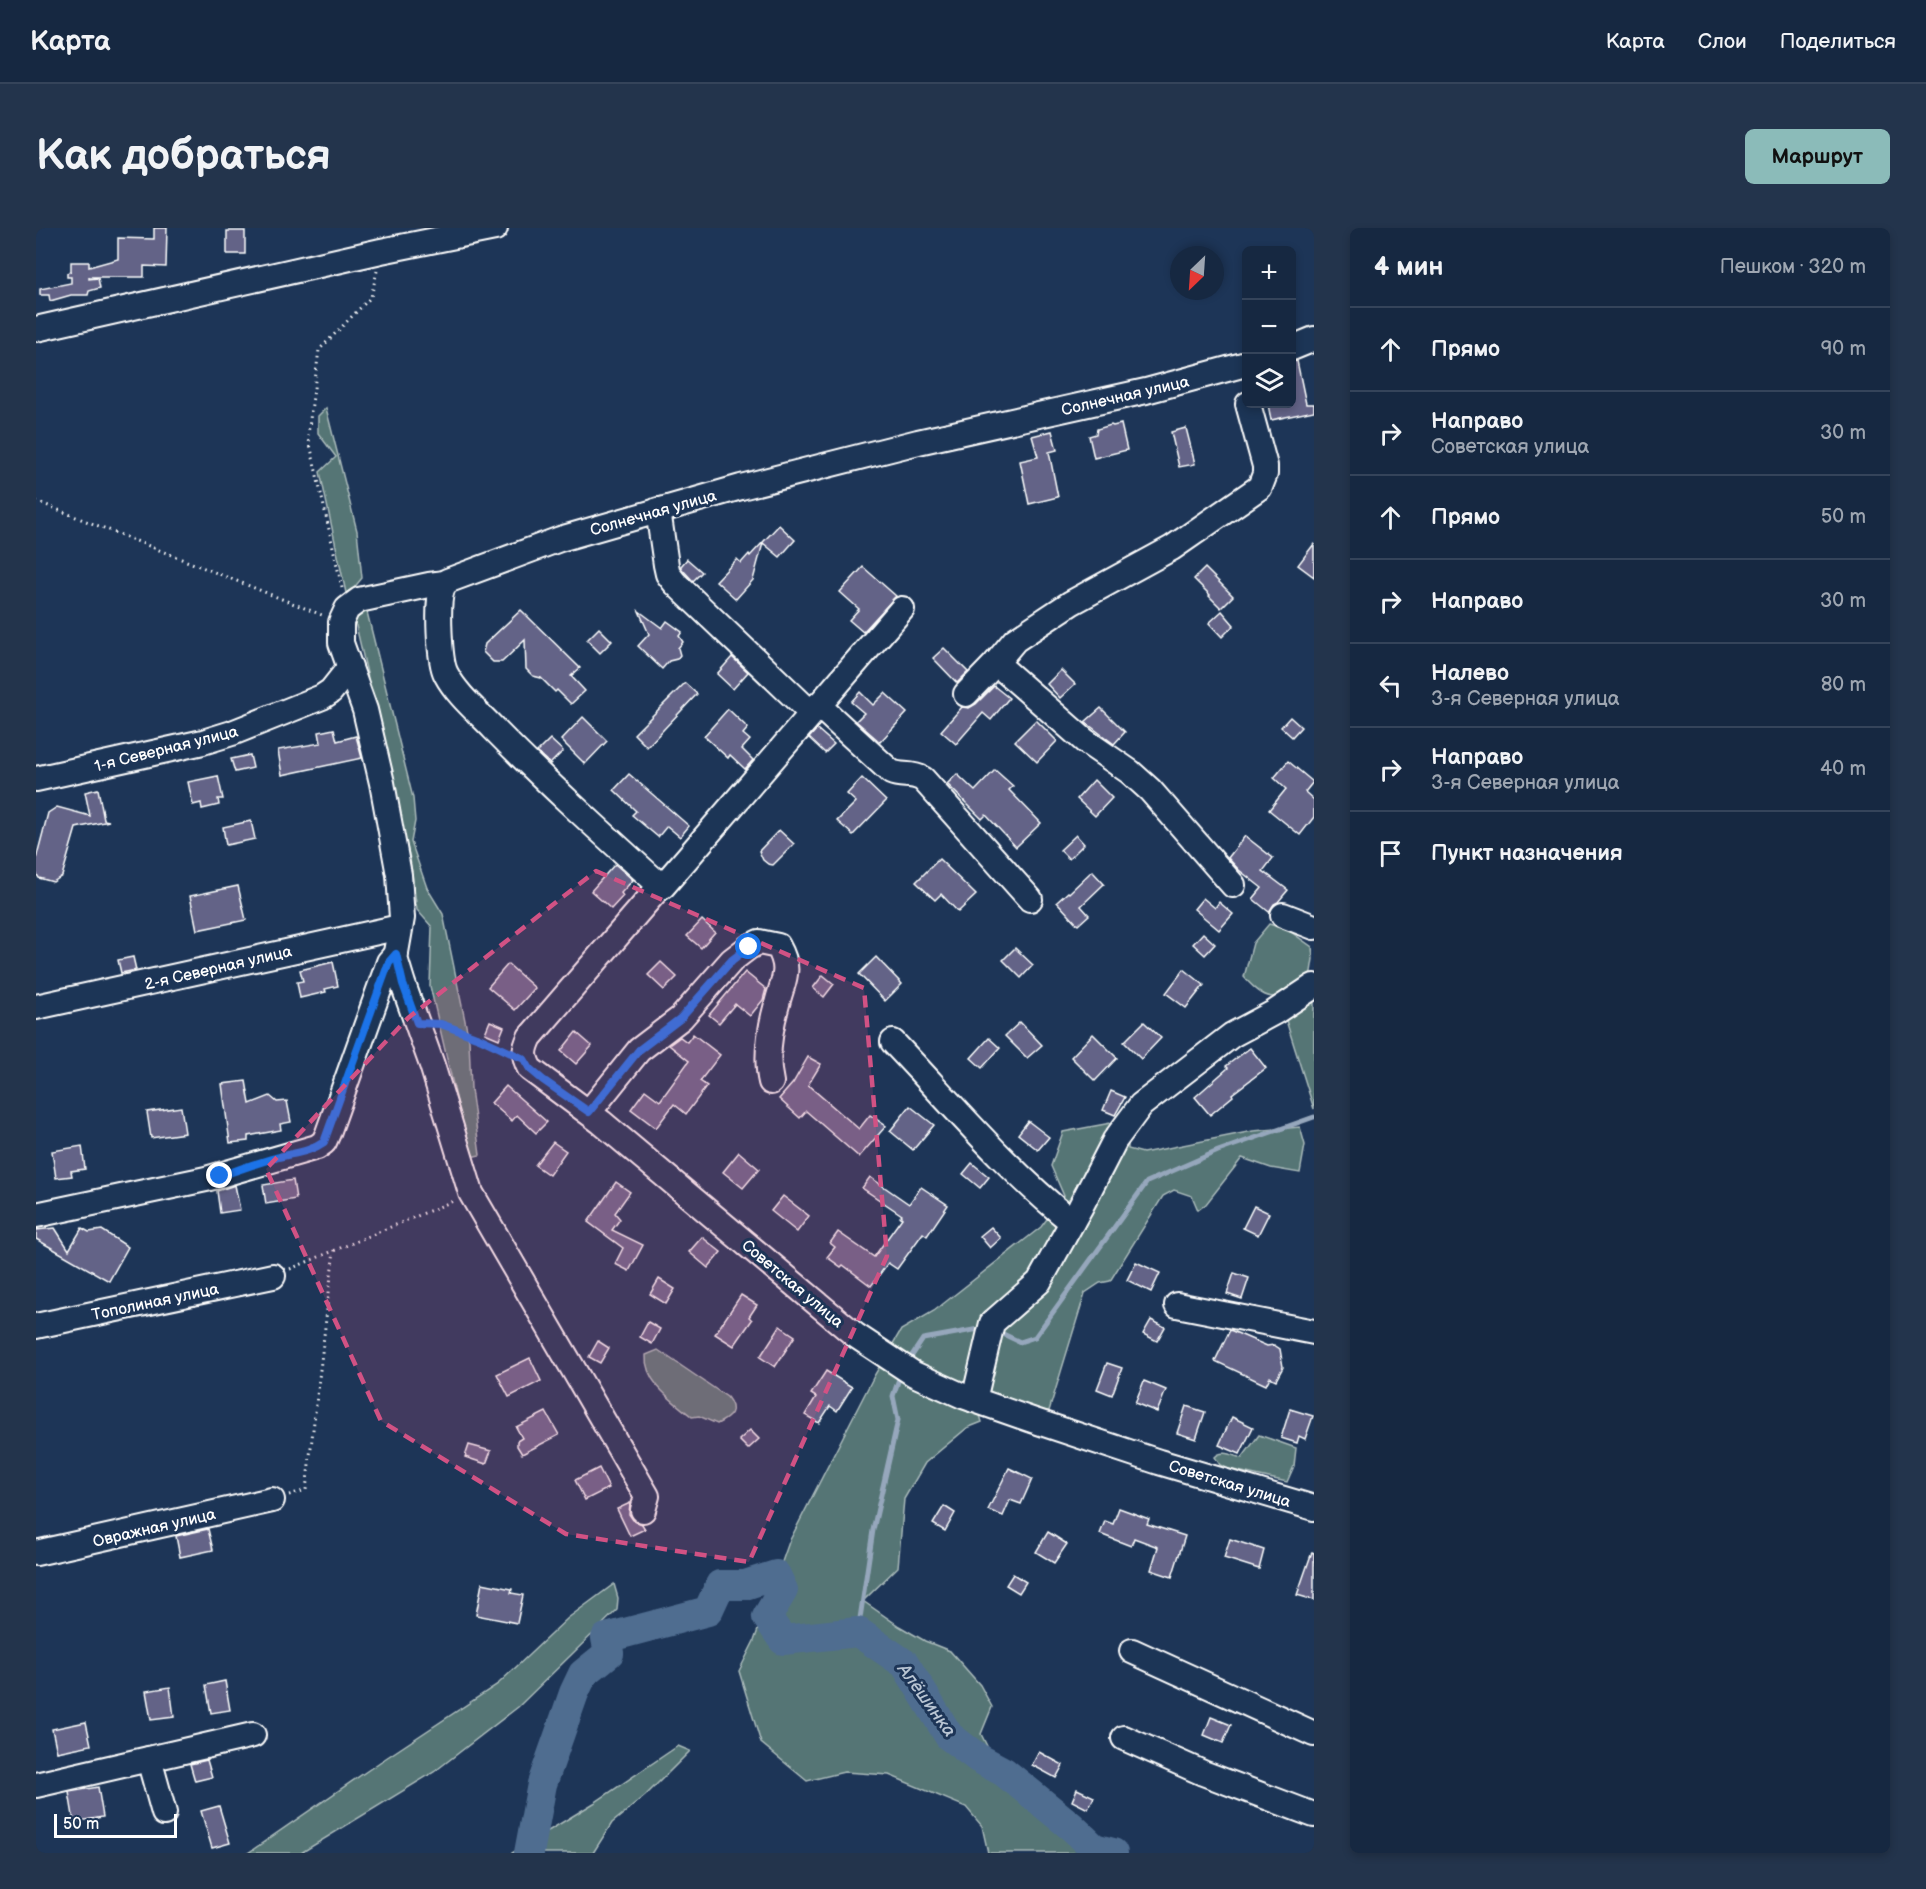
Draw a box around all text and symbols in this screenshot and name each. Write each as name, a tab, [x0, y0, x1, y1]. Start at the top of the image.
text: Карта	[30, 25, 110, 58]
text: Карта	[1606, 29, 1665, 54]
text: Слои	[1698, 29, 1747, 54]
text: Поделиться	[1780, 29, 1896, 54]
button: Маршрут	[1745, 129, 1890, 184]
text: Как добраться	[36, 131, 331, 182]
north arrow	[1170, 246, 1224, 300]
map controls	[1242, 246, 1296, 408]
button: +	[1242, 246, 1296, 300]
text: 4 мин	[1374, 252, 1443, 283]
text: Пешком · 320 m	[1720, 255, 1866, 279]
button: −	[1242, 300, 1296, 354]
icon: ahead	[1374, 333, 1407, 366]
text: Прямо	[1431, 336, 1500, 363]
text: 90 m	[1821, 337, 1866, 361]
button: layers	[1242, 354, 1296, 408]
street label: Солнечная улица	[1060, 372, 1191, 420]
text: Направо	[1431, 408, 1523, 435]
icon: right	[1374, 417, 1407, 450]
text: 30 m	[1820, 421, 1866, 445]
text: Советская улица	[1431, 435, 1589, 459]
street label: Солнечная улица	[588, 486, 719, 541]
icon: ahead	[1374, 501, 1407, 534]
text: Прямо	[1431, 504, 1500, 531]
text: 50 m	[1821, 505, 1866, 529]
icon: right	[1374, 585, 1407, 618]
text: Направо	[1431, 588, 1523, 615]
text: 30 m	[1820, 589, 1866, 613]
text: Налево	[1431, 660, 1509, 687]
icon: left	[1374, 669, 1407, 702]
text: 80 m	[1821, 673, 1866, 697]
text: 3-я Северная улица	[1431, 687, 1620, 711]
street label: 1-я Северная улица	[93, 722, 241, 776]
text: Направо	[1431, 744, 1523, 771]
icon: right	[1374, 753, 1407, 786]
text: 40 m	[1820, 757, 1866, 781]
text: 3-я Северная улица	[1431, 771, 1620, 795]
icon: arrive	[1374, 837, 1407, 870]
text: Пункт назначения	[1431, 840, 1623, 867]
route start	[735, 933, 761, 959]
street label: 2-я Северная улица	[143, 942, 294, 995]
route end	[206, 1162, 232, 1188]
street label: Советская улица	[737, 1236, 847, 1332]
street label: Тополиная улица	[90, 1280, 221, 1325]
street label: Советская улица	[1166, 1457, 1293, 1512]
street label: Овражная улица	[91, 1505, 218, 1552]
water label: Алёшинка	[892, 1659, 960, 1741]
scale bar	[54, 1811, 177, 1838]
text: 50 m	[63, 1815, 99, 1834]

